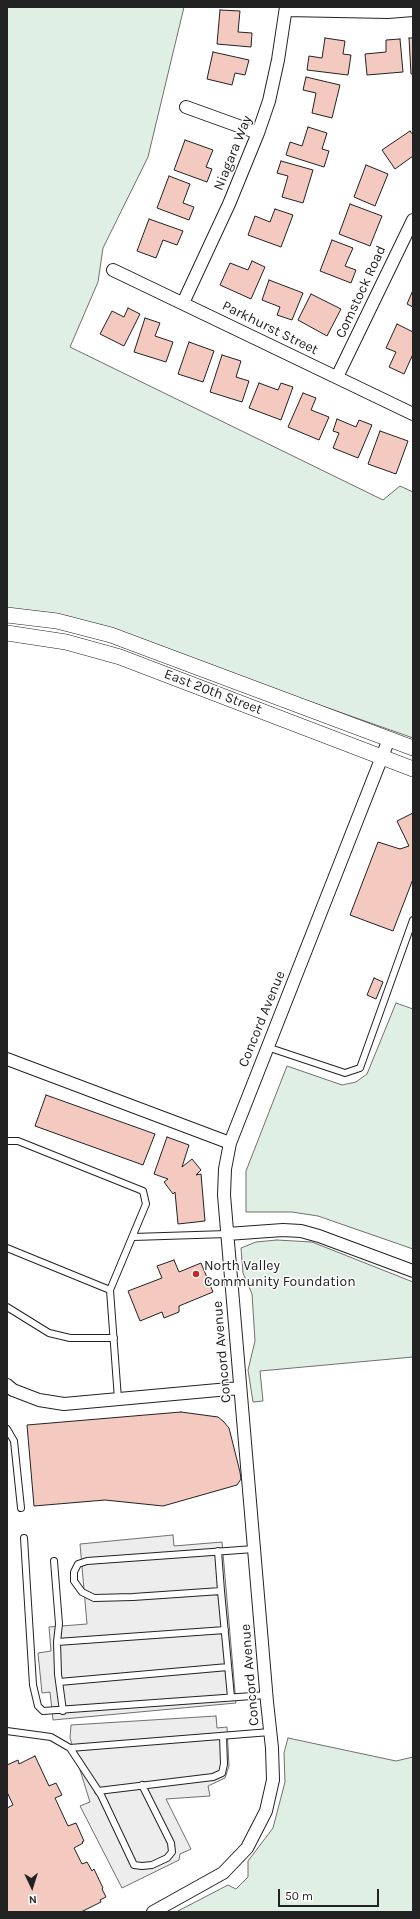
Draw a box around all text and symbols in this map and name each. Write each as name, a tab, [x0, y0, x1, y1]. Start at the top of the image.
street label: Niagara Way	[210, 113, 256, 193]
street label: Comstock Road	[332, 243, 390, 341]
street label: Parkhurst Street	[219, 297, 321, 359]
street label: East 20th Street	[162, 666, 264, 718]
street label: Concord Avenue	[235, 968, 289, 1070]
place label: North Valley Community Foundation	[204, 1258, 356, 1290]
marker: North Valley Community Foundation	[191, 1269, 201, 1279]
street label: Concord Avenue	[209, 1300, 235, 1404]
street label: Concord Avenue	[237, 1623, 263, 1727]
north arrow	[12, 1867, 52, 1907]
scale bar	[280, 1881, 381, 1907]
text: 50 m	[285, 1889, 313, 1903]
text: N	[28, 1893, 37, 1906]

